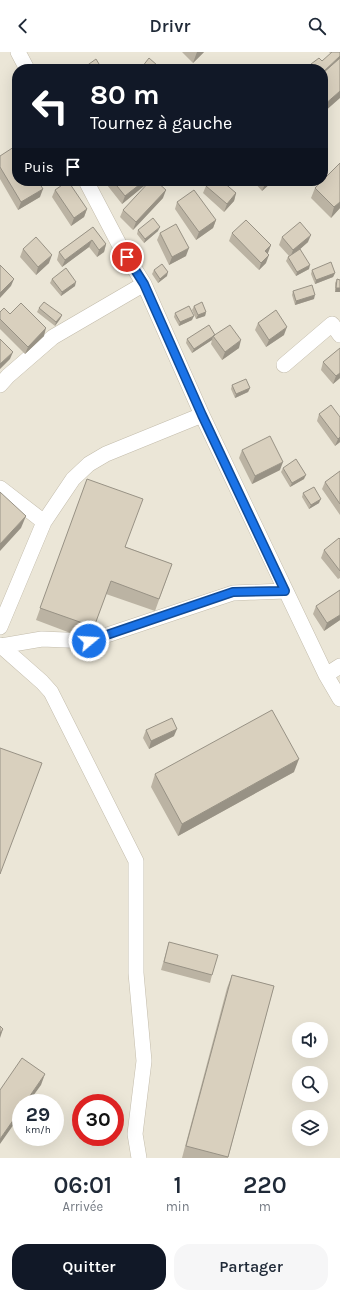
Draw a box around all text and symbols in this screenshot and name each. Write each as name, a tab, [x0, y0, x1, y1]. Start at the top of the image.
icon: back	[12, 15, 34, 37]
text: Drivr	[149, 15, 191, 37]
icon: search	[306, 15, 328, 37]
text: 80 m	[90, 78, 159, 111]
icon: left	[24, 80, 76, 132]
text: Tournez à gauche	[90, 112, 232, 134]
icon: arrive	[62, 156, 84, 178]
text: Puis	[24, 158, 54, 176]
pin	[110, 240, 144, 274]
icon: arrive	[116, 246, 138, 268]
position arrow	[68, 620, 110, 662]
map controls	[292, 1022, 328, 1146]
button: sound	[292, 1022, 328, 1058]
button: search	[292, 1066, 328, 1102]
speed limit sign: 30	[72, 1094, 124, 1146]
text: 29	[26, 1103, 50, 1126]
button: layers	[292, 1110, 328, 1146]
text: km/h	[25, 1124, 51, 1136]
text: 06:01	[53, 1171, 112, 1199]
text: 1	[173, 1171, 182, 1199]
text: 220	[243, 1171, 287, 1199]
text: Arrivée	[62, 1199, 103, 1214]
text: min	[166, 1199, 190, 1214]
text: m	[259, 1199, 271, 1214]
button: Quitter	[12, 1244, 166, 1290]
button: Partager	[174, 1244, 328, 1290]

